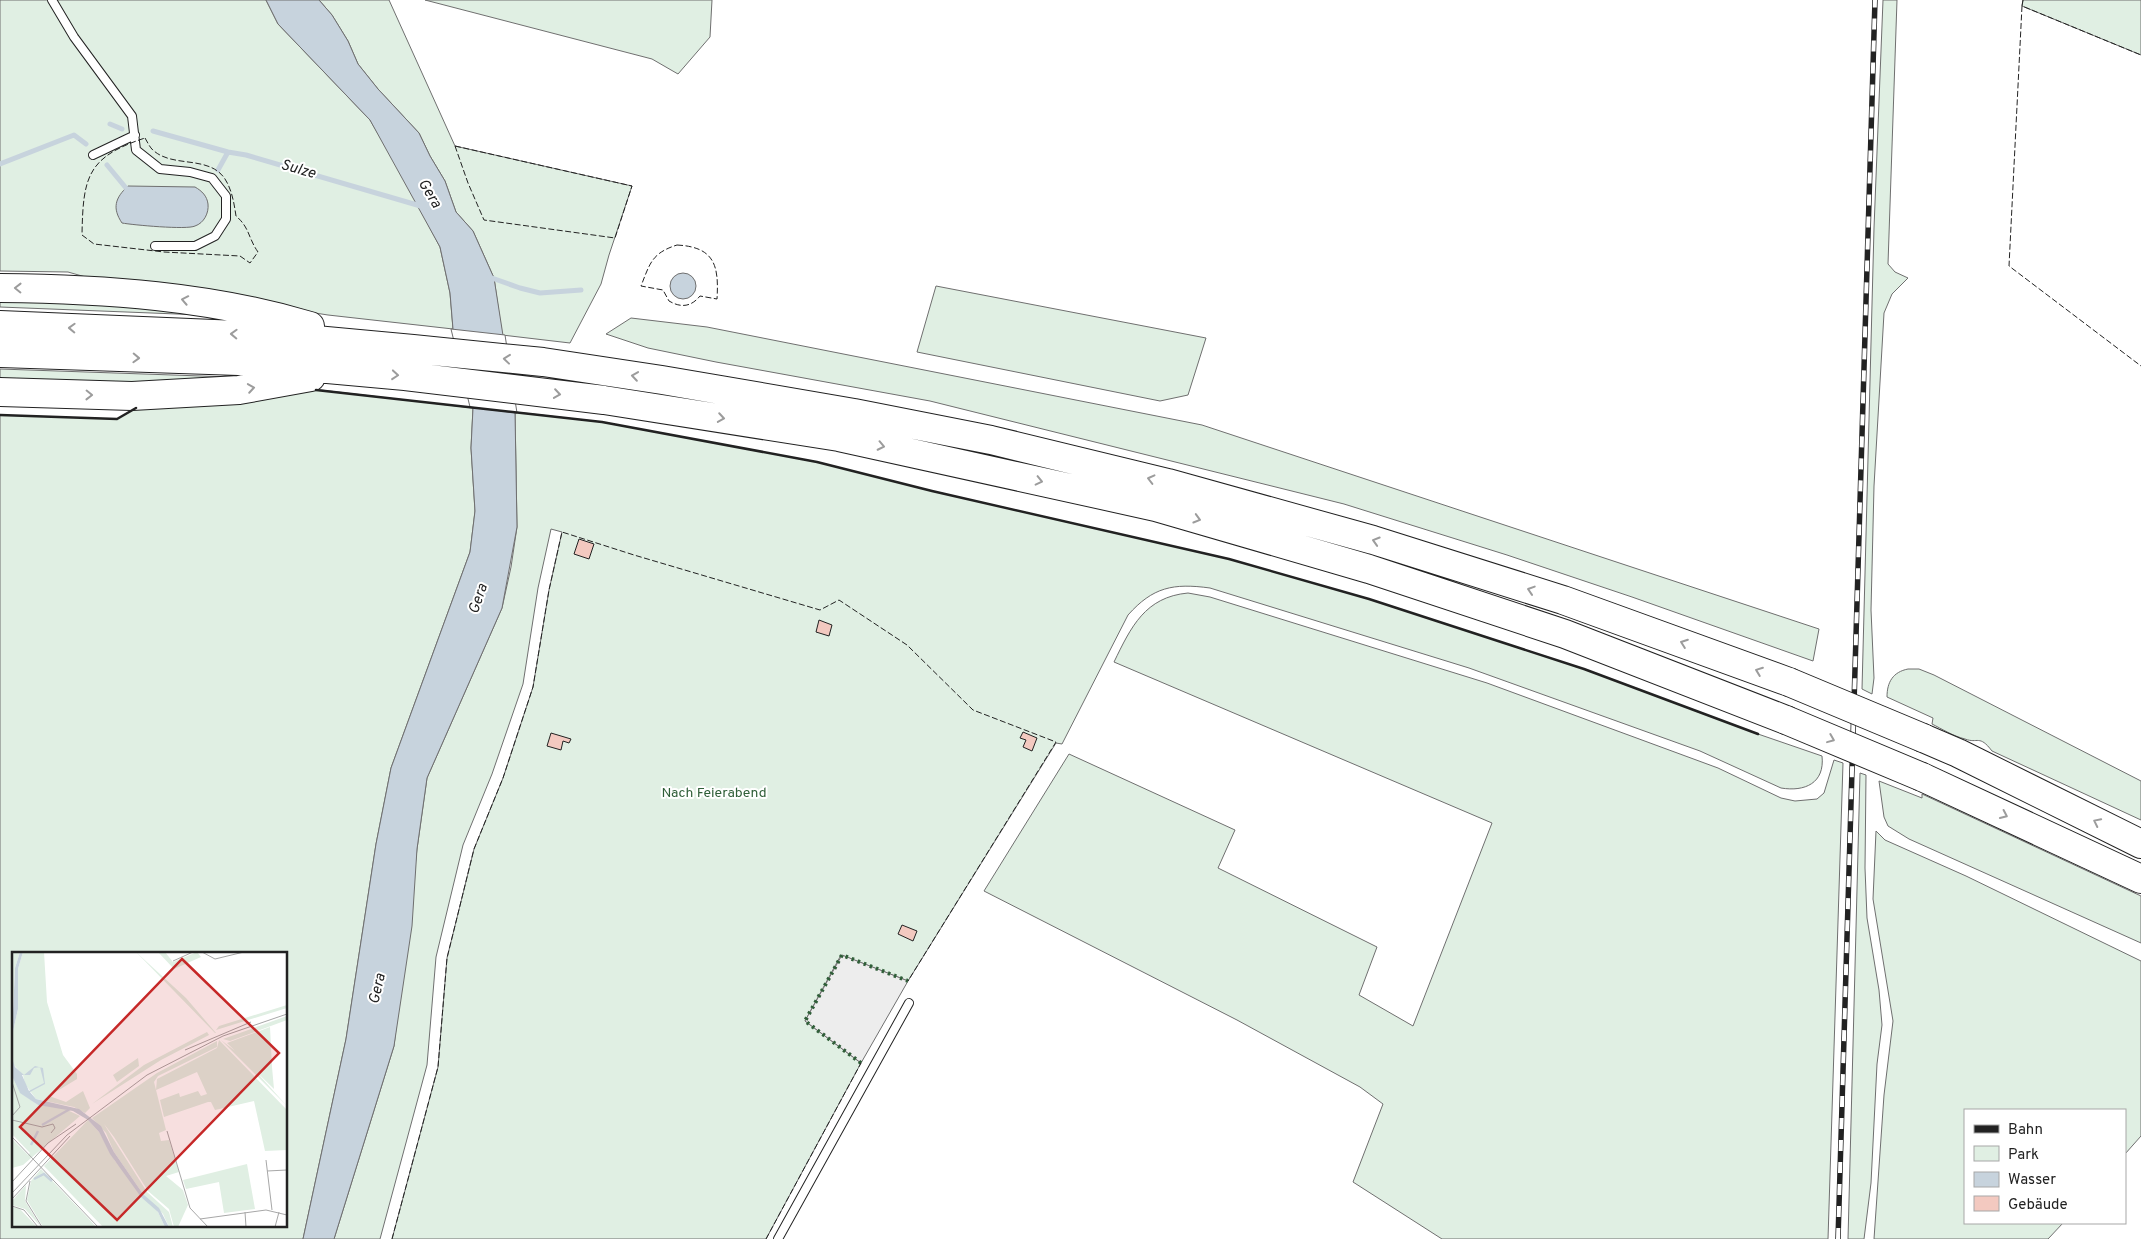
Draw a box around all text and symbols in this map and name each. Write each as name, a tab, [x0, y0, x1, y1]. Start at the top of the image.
water label: Sulze	[278, 156, 318, 184]
water label: Gera	[413, 176, 445, 212]
one-way arrow	[14, 283, 22, 293]
one-way arrow	[181, 295, 190, 306]
one-way arrow	[67, 322, 75, 333]
one-way arrow	[230, 329, 238, 340]
one-way arrow	[132, 352, 140, 363]
one-way arrow	[503, 354, 511, 365]
one-way arrow	[392, 369, 400, 380]
one-way arrow	[630, 371, 638, 382]
one-way arrow	[247, 383, 255, 393]
one-way arrow	[552, 388, 561, 398]
one-way arrow	[85, 389, 93, 400]
one-way arrow	[716, 412, 725, 422]
one-way arrow	[876, 440, 885, 451]
one-way arrow	[1147, 474, 1156, 485]
one-way arrow	[1035, 475, 1044, 486]
one-way arrow	[1193, 513, 1202, 524]
one-way arrow	[1372, 536, 1380, 546]
water label: Gera	[465, 581, 493, 617]
one-way arrow	[1527, 585, 1535, 595]
one-way arrow	[1680, 639, 1689, 649]
one-way arrow	[1755, 667, 1764, 677]
one-way arrow	[1826, 732, 1835, 743]
park label: Nach Feierabend	[662, 785, 767, 802]
one-way arrow	[1999, 809, 2008, 819]
one-way arrow	[2094, 818, 2103, 828]
inset map	[12, 952, 288, 1226]
water label: Gera	[365, 972, 391, 1006]
legend	[1964, 1109, 2126, 1224]
text: Bahn	[2008, 1121, 2043, 1140]
text: Park	[2008, 1146, 2039, 1165]
text: Wasser	[2008, 1171, 2056, 1190]
text: Gebäude	[2008, 1196, 2068, 1215]

